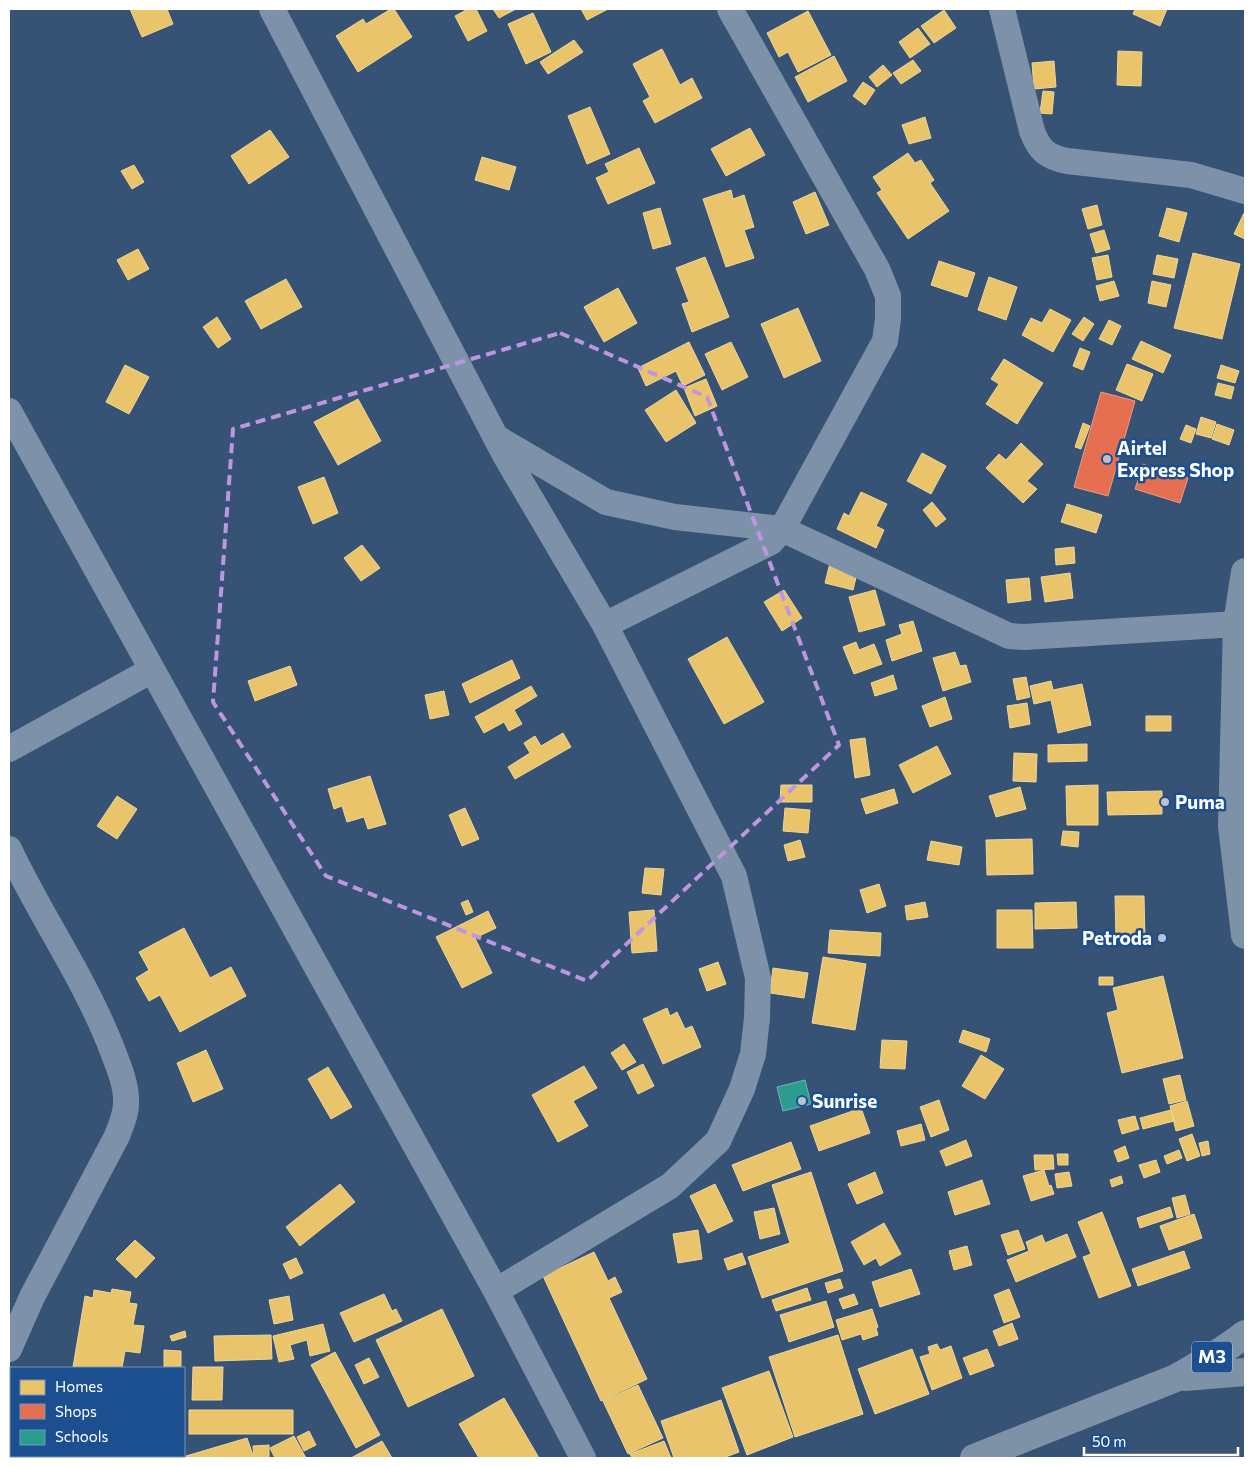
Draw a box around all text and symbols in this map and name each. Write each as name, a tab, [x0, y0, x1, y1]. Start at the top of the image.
place label: Airtel Express Shop	[1117, 436, 1234, 481]
marker: Airtel Express Shop	[1101, 453, 1113, 465]
place label: Puma	[1175, 790, 1225, 813]
marker: Puma	[1159, 796, 1171, 808]
place label: Petroda	[1082, 926, 1152, 949]
marker: Petroda	[1156, 932, 1168, 944]
place label: Sunrise	[812, 1089, 877, 1112]
marker: Sunrise	[796, 1095, 808, 1107]
road number: M3	[1192, 1341, 1232, 1372]
legend	[10, 1367, 185, 1457]
text: Homes	[55, 1377, 103, 1395]
text: Shops	[55, 1402, 97, 1420]
scale bar	[1084, 1424, 1238, 1456]
text: Schools	[55, 1427, 109, 1445]
text: 50 m	[1092, 1432, 1126, 1450]

